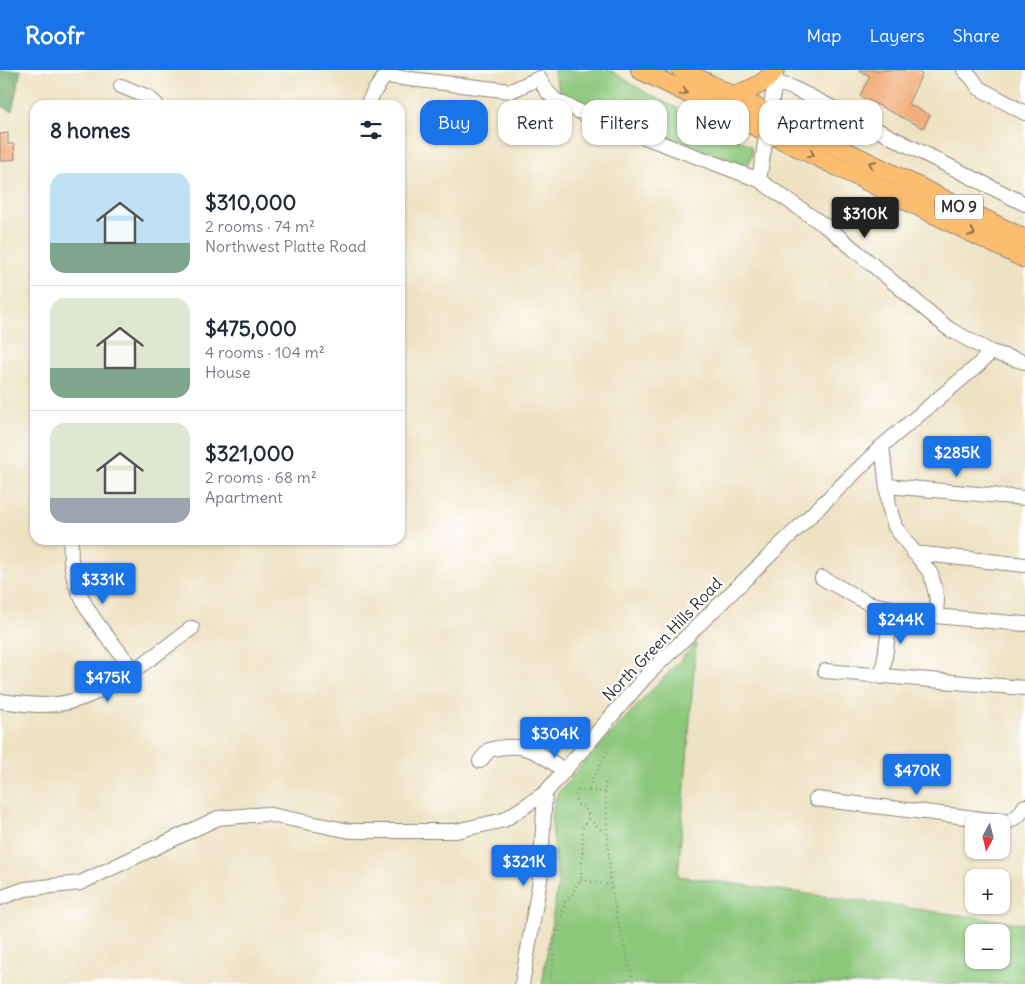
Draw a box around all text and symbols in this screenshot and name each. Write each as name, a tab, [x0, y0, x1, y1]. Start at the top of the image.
text: Roofr	[25, 20, 85, 50]
text: Map	[806, 24, 841, 47]
text: Layers	[869, 24, 925, 47]
text: Share	[953, 24, 1000, 47]
one-way arrow	[679, 85, 688, 96]
chip: Buy	[420, 100, 488, 145]
chip: Rent	[498, 100, 572, 145]
chip: Filters	[582, 100, 667, 145]
chip: New	[677, 100, 749, 145]
chip: Apartment	[759, 100, 882, 145]
icon: filters	[357, 116, 385, 144]
text: 8 homes	[50, 117, 130, 144]
one-way arrow	[805, 148, 814, 158]
one-way arrow	[868, 160, 877, 170]
text: $310,000	[205, 189, 296, 216]
icon: home	[90, 193, 150, 253]
road number: MO 9	[935, 194, 983, 220]
pin: $310K	[830, 196, 900, 239]
text: $310K	[843, 203, 887, 223]
text: 2 rooms · 74 m²	[205, 216, 315, 236]
one-way arrow	[967, 227, 976, 237]
text: Northwest Platte Road	[205, 236, 367, 256]
text: $475,000	[205, 315, 297, 342]
icon: home	[90, 318, 150, 378]
text: 4 rooms · 104 m²	[205, 342, 325, 362]
text: House	[205, 362, 251, 382]
pin: $285K	[922, 436, 992, 478]
text: $321,000	[205, 440, 294, 467]
text: $285K	[934, 442, 980, 462]
icon: home	[90, 443, 150, 503]
text: 2 rooms · 68 m²	[205, 467, 317, 487]
text: Apartment	[205, 487, 283, 507]
pin: $331K	[68, 562, 138, 605]
text: $331K	[81, 569, 125, 589]
street label: North Green Hills Road	[598, 573, 726, 705]
pin: $244K	[866, 602, 936, 645]
text: $244K	[878, 609, 924, 629]
pin: $475K	[73, 660, 143, 703]
text: $475K	[86, 667, 130, 687]
pin: $304K	[520, 716, 590, 759]
text: $304K	[531, 723, 579, 743]
pin: $470K	[882, 754, 952, 796]
text: $470K	[894, 760, 940, 780]
north arrow	[965, 814, 1010, 859]
map controls	[965, 814, 1010, 969]
pin: $321K	[489, 844, 559, 887]
text: $321K	[503, 851, 545, 871]
button: +	[965, 869, 1010, 914]
button: −	[965, 924, 1010, 969]

